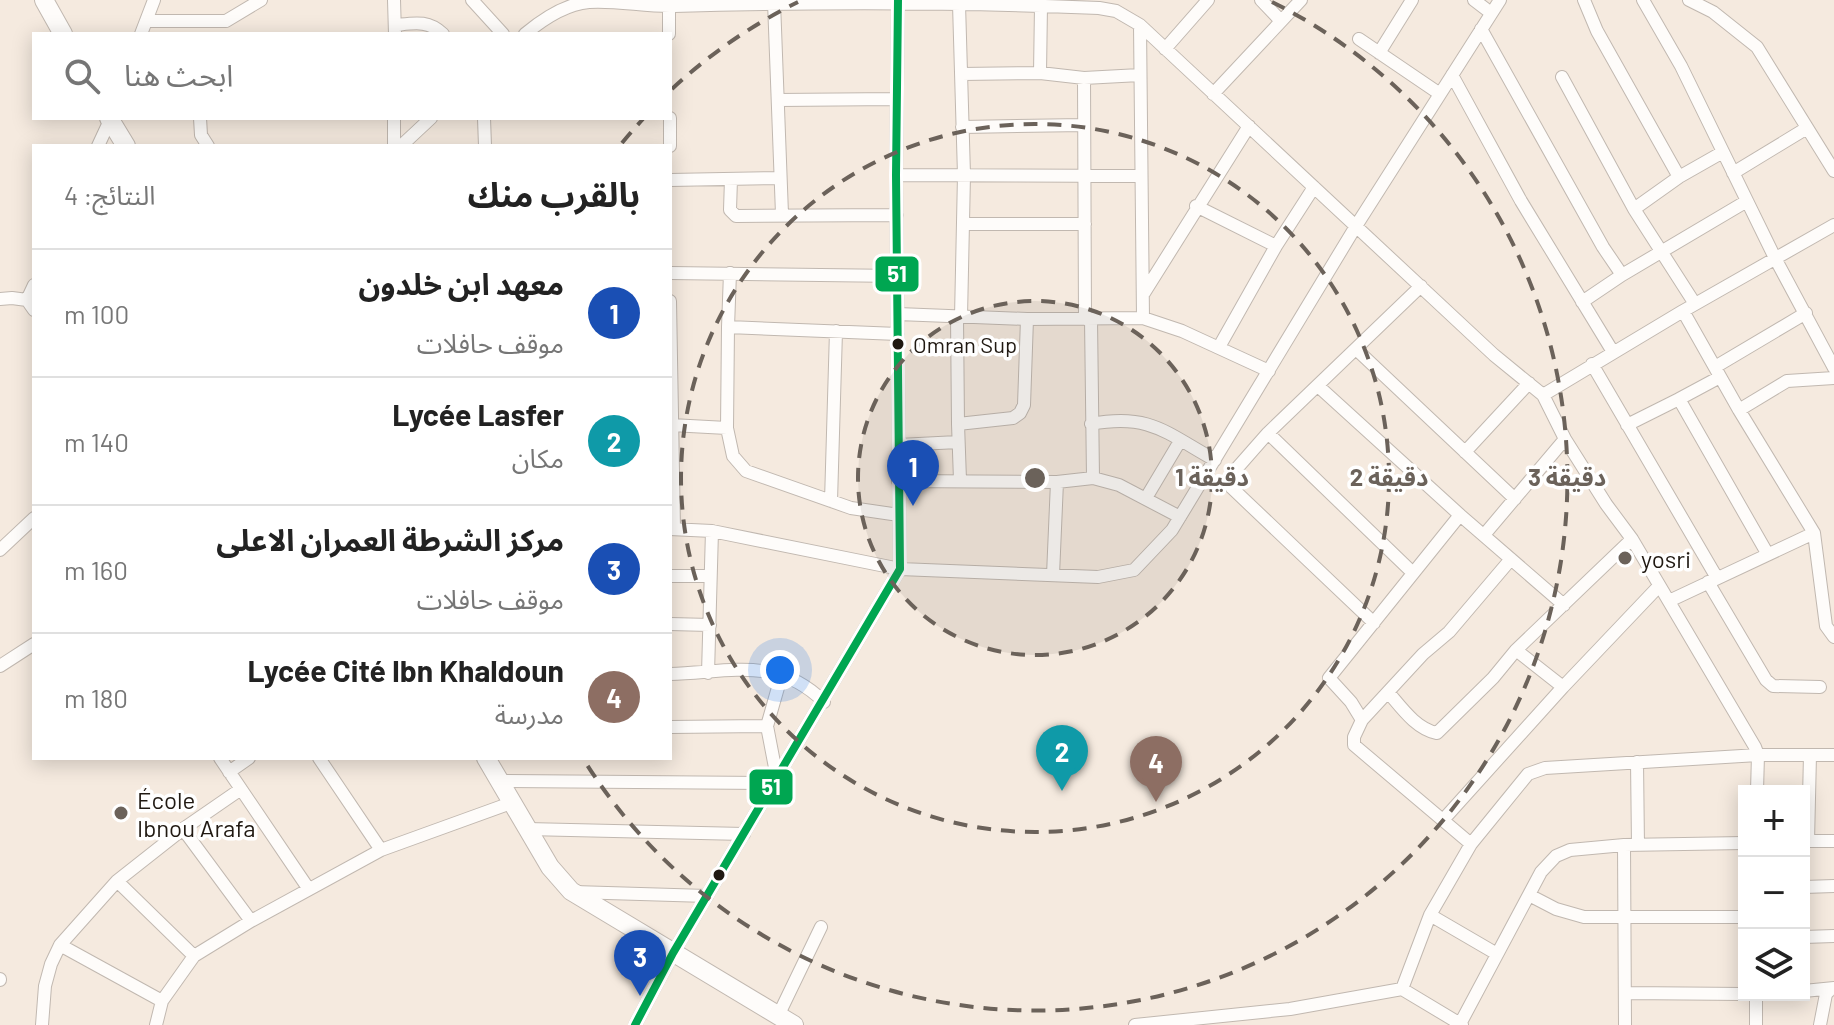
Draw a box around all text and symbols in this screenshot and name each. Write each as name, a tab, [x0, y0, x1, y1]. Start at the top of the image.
search box	[32, 32, 672, 120]
icon: search	[60, 54, 104, 98]
text: ابحث هنا	[124, 56, 233, 92]
text: بالقرب منك	[467, 173, 640, 214]
text: النتائج: 4	[64, 179, 155, 210]
line badge: 51	[874, 255, 920, 293]
text: 51	[887, 260, 907, 286]
text: معهد ابن خلدون	[358, 265, 564, 301]
text: 100 m	[64, 298, 129, 329]
text: 1	[609, 298, 619, 329]
text: موقف حافلات	[417, 327, 564, 358]
place label: Omran Sup	[913, 331, 1017, 357]
marker: Omran Sup	[890, 336, 906, 352]
text: Lycée Lasfer	[392, 396, 564, 432]
text: 140 m	[64, 426, 129, 457]
text: 2	[607, 426, 621, 457]
pin: 1	[887, 440, 939, 506]
text: مكان	[512, 442, 564, 473]
text: 1 دقيقة	[1175, 462, 1249, 492]
text: 2 دقيقة	[1350, 462, 1428, 492]
text: 3 دقيقة	[1528, 462, 1606, 492]
centre of rings	[1021, 464, 1049, 492]
text: مركز الشرطة العمران الاعلى	[216, 521, 564, 557]
place label: yosri	[1641, 544, 1691, 573]
marker: yosri	[1616, 549, 1634, 567]
text: 160 m	[64, 554, 128, 585]
text: 3	[607, 554, 621, 585]
text: موقف حافلات	[417, 583, 564, 614]
your location	[760, 650, 800, 690]
text: Lycée Cité Ibn Khaldoun	[247, 652, 564, 688]
text: 180 m	[64, 682, 128, 713]
text: 4	[606, 682, 622, 713]
text: مدرسة	[495, 698, 564, 729]
pin: 2	[1036, 725, 1088, 791]
pin: 4	[1130, 736, 1182, 802]
line badge: 51	[748, 768, 794, 806]
text: 51	[761, 773, 781, 799]
place label: École Ibnou Arafa	[137, 785, 256, 842]
map controls	[1738, 785, 1810, 1001]
button: +	[1738, 785, 1810, 857]
marker: École Ibnou Arafa	[112, 804, 130, 822]
button: −	[1738, 857, 1810, 929]
unlabelled marker	[711, 867, 727, 883]
button: layers	[1738, 929, 1810, 1001]
pin: 3	[614, 930, 666, 996]

